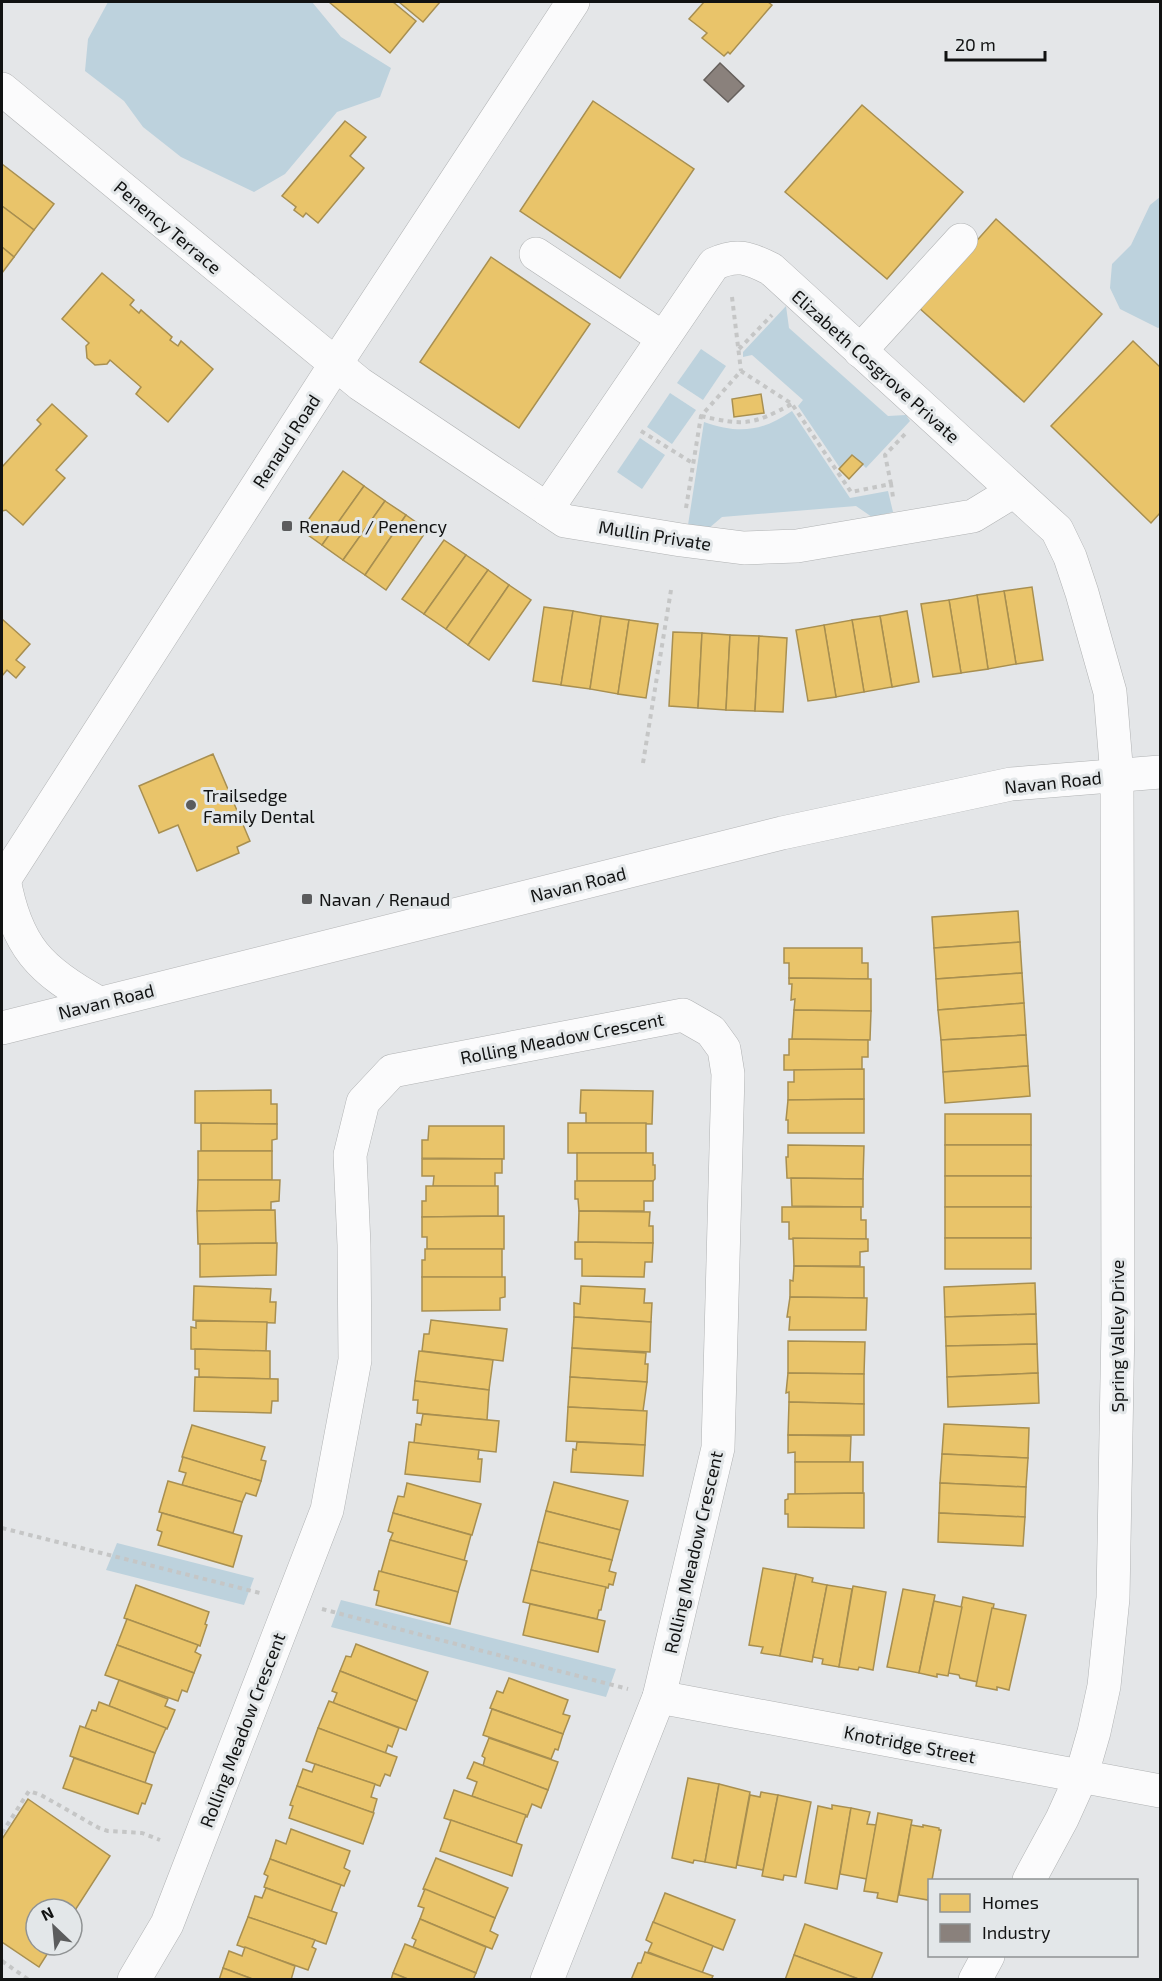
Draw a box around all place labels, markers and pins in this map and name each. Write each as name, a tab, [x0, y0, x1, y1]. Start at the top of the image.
place label: Renaud / Penency	[299, 515, 448, 537]
marker: Renaud / Penency	[280, 519, 294, 533]
place label: Trailsedge Family Dental	[203, 784, 315, 827]
marker: Trailsedge Family Dental	[184, 798, 198, 812]
place label: Navan / Renaud	[319, 888, 450, 910]
marker: Navan / Renaud	[300, 892, 314, 906]

